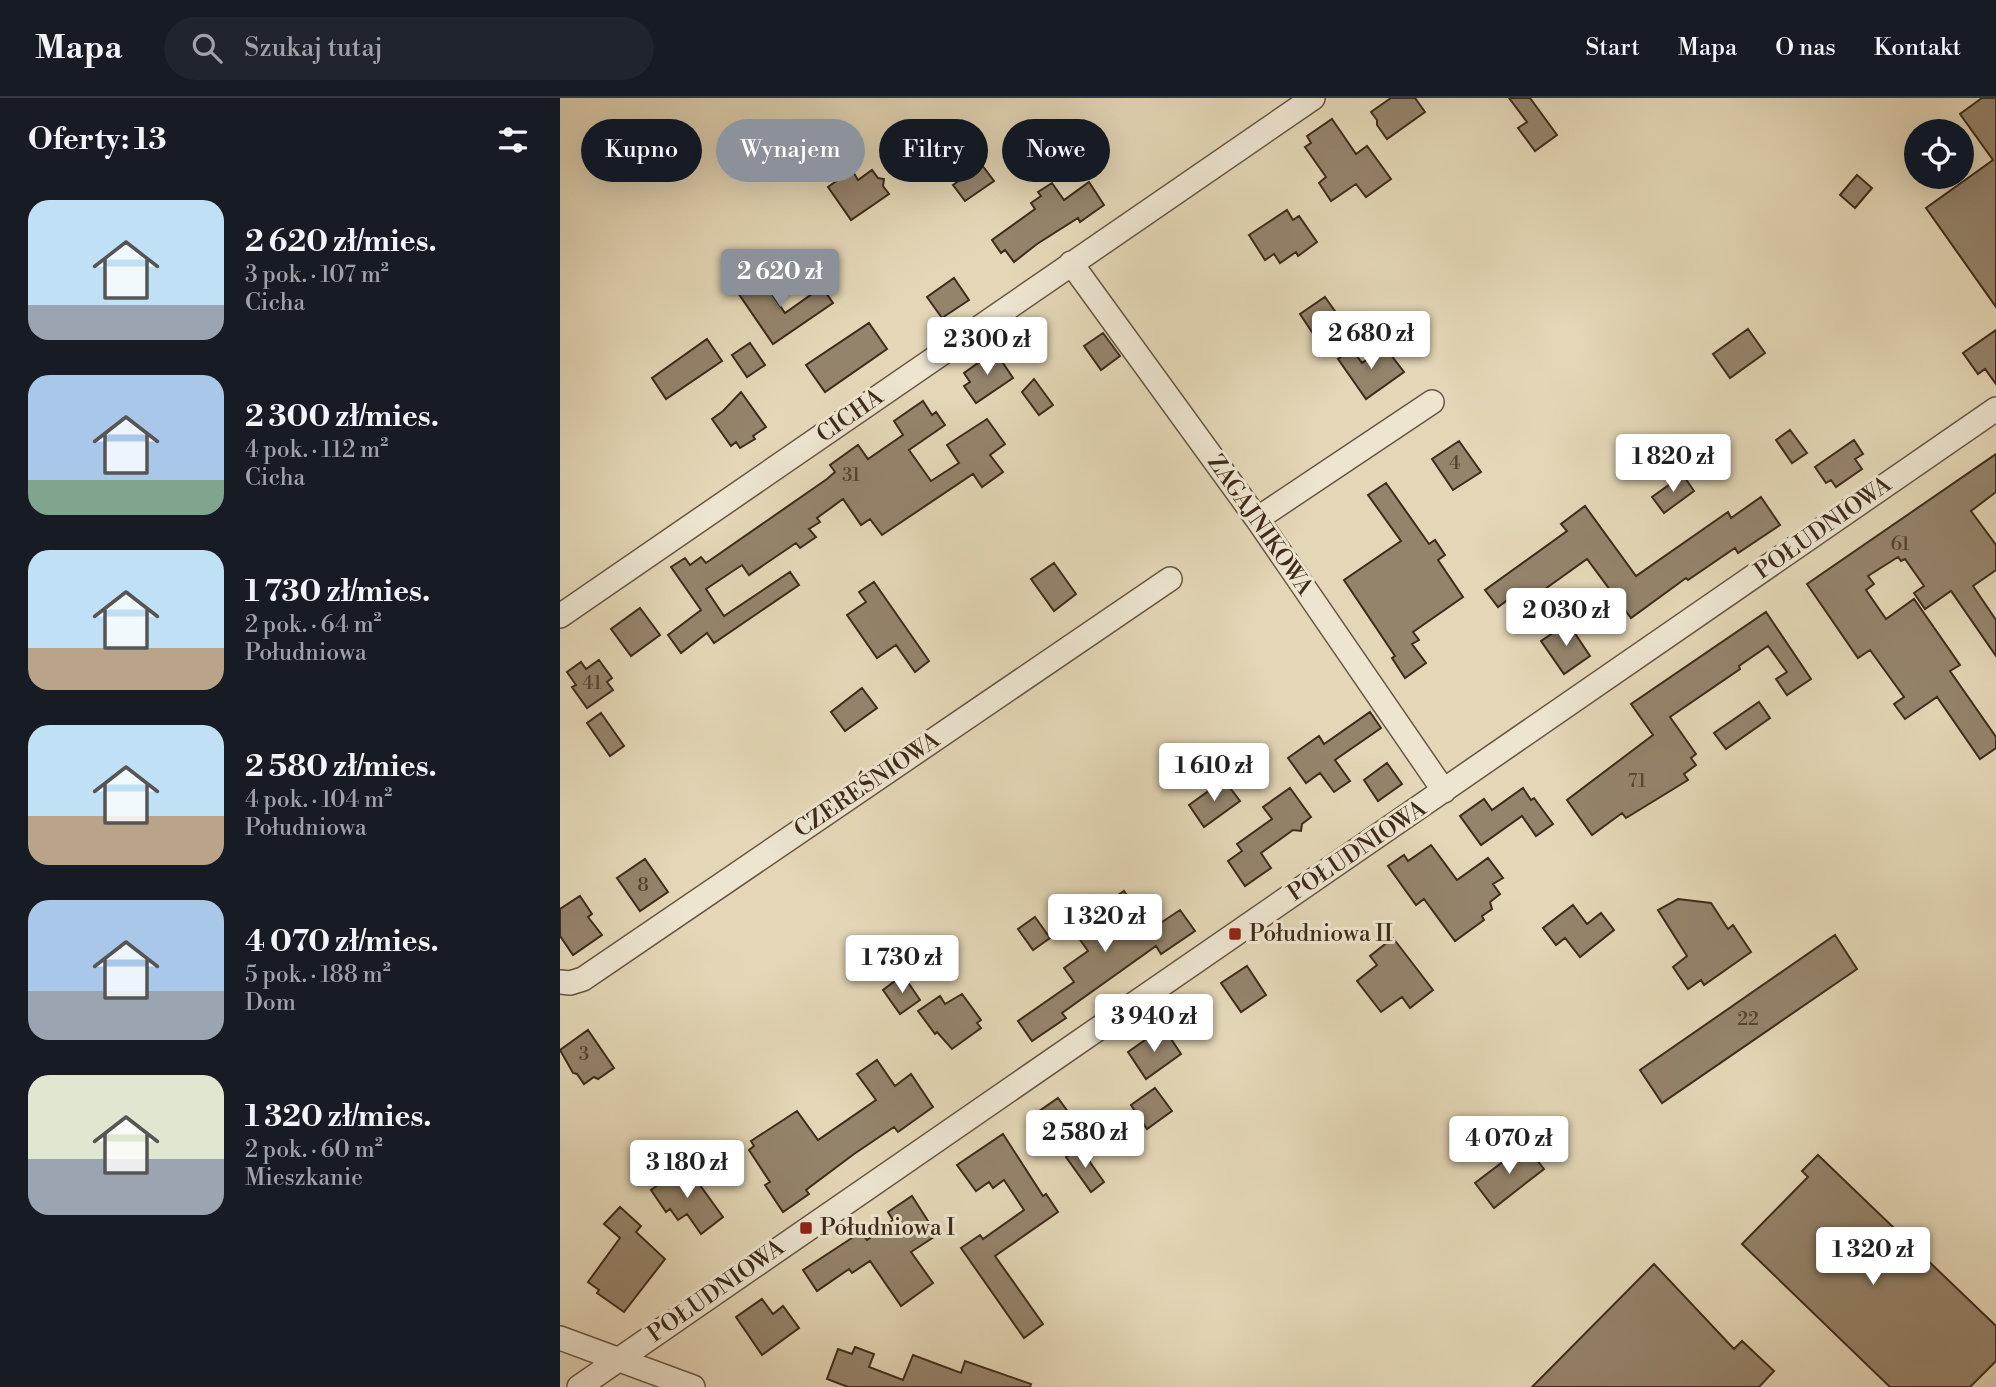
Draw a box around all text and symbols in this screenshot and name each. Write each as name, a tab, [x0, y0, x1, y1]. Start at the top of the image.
search box	[164, 17, 654, 80]
text: Mapa	[35, 28, 122, 69]
icon: search	[188, 29, 226, 67]
text: Szukaj tutaj	[244, 32, 383, 64]
text: Start	[1585, 33, 1640, 63]
text: Mapa	[1678, 33, 1737, 63]
text: O nas	[1775, 33, 1836, 63]
text: Kontakt	[1874, 33, 1961, 63]
chip: Kupno	[581, 119, 702, 182]
chip: Wynajem	[716, 119, 865, 182]
chip: Filtry	[879, 119, 988, 182]
chip: Nowe	[1002, 119, 1110, 182]
map controls	[1904, 119, 1974, 189]
button: locate	[1904, 119, 1974, 189]
text: Oferty: 13	[28, 121, 167, 159]
icon: filters	[494, 121, 532, 159]
text: 2 620 zł/mies.	[245, 223, 437, 261]
icon: home	[84, 228, 168, 312]
pin: 2 620 zł	[708, 250, 852, 309]
text: 2 620 zł	[737, 258, 823, 286]
text: 3 pok. · 107 m²	[245, 261, 389, 289]
text: Cicha	[245, 289, 305, 317]
pin: 2 680 zł	[1299, 312, 1443, 371]
pin: 2 300 zł	[915, 317, 1059, 377]
text: 2 680 zł	[1328, 320, 1414, 348]
text: 2 300 zł	[943, 326, 1031, 354]
street label: CICHA	[811, 382, 890, 449]
text: 2 300 zł/mies.	[245, 398, 439, 436]
icon: home	[84, 403, 168, 487]
pin: 1 820 zł	[1601, 434, 1745, 494]
text: 4 pok. · 112 m²	[245, 436, 388, 464]
text: 1 820 zł	[1632, 443, 1714, 471]
street label: ZAGAJNIKOWA	[1201, 449, 1320, 602]
house number: 4	[1449, 451, 1461, 475]
house number: 31	[842, 463, 860, 487]
text: Cicha	[245, 464, 305, 492]
street label: POŁUDNIOWA	[1749, 470, 1898, 586]
house number: 61	[1890, 532, 1910, 556]
text: 1 730 zł/mies.	[245, 573, 430, 611]
icon: home	[84, 578, 168, 662]
pin: 2 030 zł	[1494, 588, 1638, 648]
text: 2 030 zł	[1522, 597, 1610, 625]
text: 2 pok. · 64 m²	[245, 611, 382, 639]
text: Południowa	[245, 639, 367, 667]
house number: 41	[582, 671, 602, 695]
street label: CZEREŚNIOWA	[787, 723, 946, 844]
pin: 1 610 zł	[1142, 744, 1286, 803]
text: 2 580 zł/mies.	[245, 748, 437, 786]
text: 1 610 zł	[1175, 752, 1253, 780]
icon: home	[84, 753, 168, 837]
house number: 71	[1628, 769, 1646, 793]
text: 4 pok. · 104 m²	[245, 786, 392, 814]
street label: POŁUDNIOWA	[1283, 794, 1432, 907]
text: Południowa	[245, 814, 367, 842]
house number: 8	[637, 873, 649, 897]
pin: 1 320 zł	[1033, 894, 1177, 954]
text: 1 320 zł	[1064, 903, 1146, 931]
place label: Południowa II	[1249, 920, 1393, 948]
text: 4 070 zł/mies.	[245, 923, 439, 961]
marker: Południowa II	[1227, 926, 1243, 942]
icon: home	[84, 928, 168, 1012]
pin: 1 730 zł	[830, 936, 974, 995]
text: 1 730 zł	[862, 944, 942, 972]
text: 5 pok. · 188 m²	[245, 961, 391, 989]
text: Dom	[245, 989, 296, 1017]
pin: 3 940 zł	[1082, 995, 1226, 1054]
text: 3 940 zł	[1111, 1003, 1197, 1031]
house number: 22	[1737, 1007, 1759, 1031]
house number: 3	[579, 1042, 589, 1066]
text: 1 320 zł/mies.	[245, 1098, 432, 1136]
icon: home	[84, 1103, 168, 1187]
pin: 2 580 zł	[1013, 1110, 1157, 1170]
pin: 4 070 zł	[1437, 1116, 1581, 1176]
text: 2 580 zł	[1042, 1119, 1128, 1147]
text: 4 070 zł	[1465, 1125, 1553, 1153]
text: 2 pok. · 60 m²	[245, 1136, 383, 1164]
pin: 3 180 zł	[615, 1140, 759, 1200]
text: 3 180 zł	[646, 1149, 728, 1177]
text: Mieszkanie	[245, 1164, 363, 1192]
place label: Południowa I	[820, 1214, 955, 1242]
marker: Południowa I	[798, 1220, 814, 1236]
pin: 1 320 zł	[1801, 1228, 1945, 1287]
street label: POŁUDNIOWA	[642, 1233, 791, 1349]
text: 1 320 zł	[1832, 1236, 1914, 1264]

